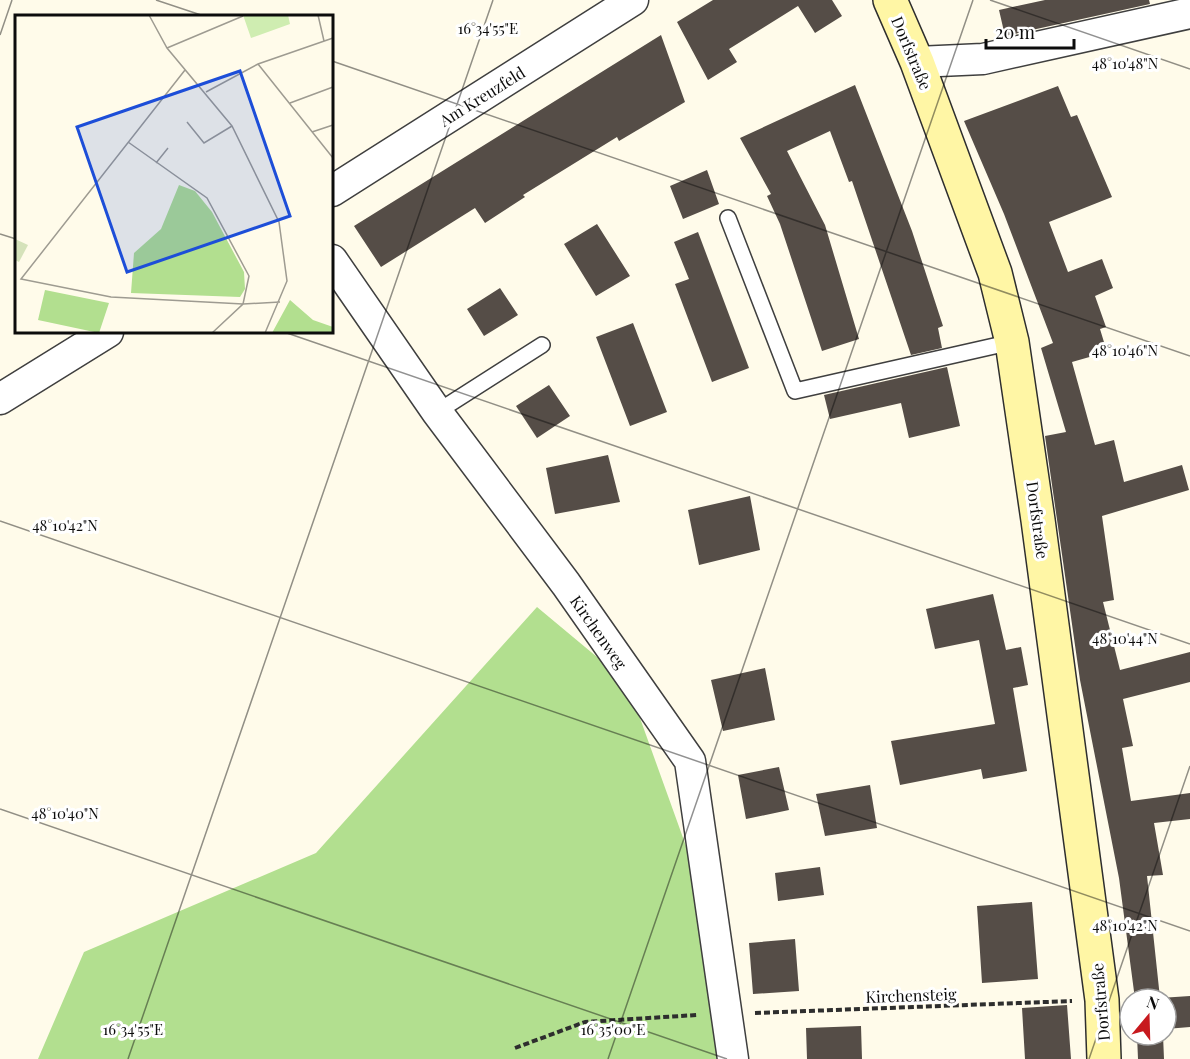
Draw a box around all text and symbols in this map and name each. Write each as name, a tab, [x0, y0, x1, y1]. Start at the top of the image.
scale bar	[986, 12, 1074, 50]
street label: Dorfstraße	[887, 13, 937, 93]
inset map	[15, 15, 333, 333]
text: 16°34'55"E	[458, 18, 518, 38]
text: 20 m	[995, 20, 1035, 44]
text: 48°10'48"N	[1092, 53, 1159, 73]
street label: Am Kreuzfeld	[434, 61, 529, 131]
text: 48°10'46"N	[1092, 340, 1159, 360]
street label: Dorfstraße	[1022, 480, 1054, 560]
text: 48°10'42"N	[32, 515, 98, 535]
street label: Kirchenweg	[566, 591, 632, 673]
text: 48°10'44"N	[1092, 628, 1158, 648]
text: 48°10'40"N	[31, 803, 99, 823]
text: 48°10'42"N	[1092, 915, 1158, 935]
street label: Dorfstraße	[1086, 962, 1114, 1042]
street label: Kirchensteig	[865, 983, 957, 1007]
north arrow	[1118, 987, 1178, 1047]
text: N	[1144, 991, 1162, 1014]
text: 16°34'55"E	[103, 1019, 163, 1039]
text: 16°35'00"E	[581, 1019, 645, 1039]

